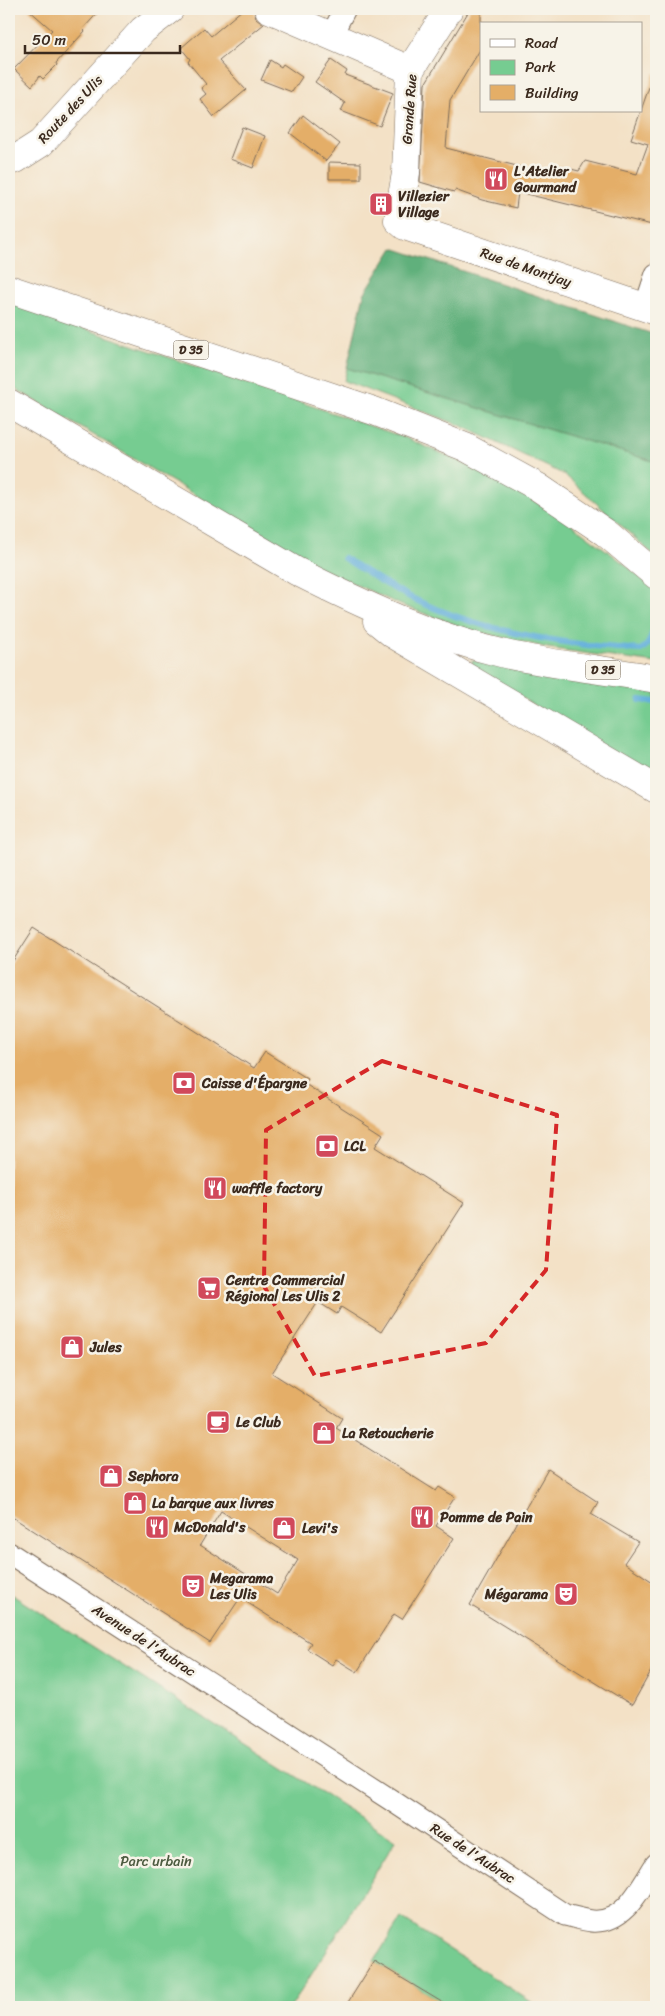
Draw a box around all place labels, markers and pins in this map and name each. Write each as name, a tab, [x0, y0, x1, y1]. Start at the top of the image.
place label: L'Atelier Gourmand	[513, 159, 577, 200]
restaurant icon: L'Atelier Gourmand	[483, 166, 509, 192]
place label: Villezier Village	[398, 184, 450, 225]
building icon: Villezier Village	[368, 191, 394, 217]
bank icon: Caisse d'Épargne	[171, 1070, 197, 1096]
place label: Caisse d'Épargne	[201, 1071, 308, 1096]
bank icon: LCL	[314, 1133, 340, 1159]
place label: LCL	[344, 1134, 366, 1159]
restaurant icon: waffle factory	[202, 1175, 228, 1201]
place label: waffle factory	[232, 1176, 323, 1201]
place label: Centre Commercial Régional Les Ulis 2	[225, 1268, 345, 1309]
supermarket icon: Centre Commercial Régional Les Ulis 2	[196, 1275, 222, 1301]
shop icon: Jules	[59, 1334, 85, 1360]
place label: Jules	[89, 1335, 122, 1360]
cafe icon: Le Club	[205, 1409, 231, 1435]
place label: Le Club	[236, 1410, 282, 1435]
shop icon: La Retoucherie	[311, 1420, 337, 1446]
place label: La Retoucherie	[342, 1421, 435, 1446]
shop icon: Sephora	[98, 1463, 124, 1489]
place label: Sephora	[127, 1464, 180, 1489]
shop icon: La barque aux livres	[122, 1490, 148, 1516]
place label: La barque aux livres	[152, 1491, 274, 1516]
restaurant icon: Pomme de Pain	[409, 1504, 435, 1530]
place label: Pomme de Pain	[440, 1505, 533, 1530]
restaurant icon: McDonald's	[144, 1514, 170, 1540]
place label: McDonald's	[173, 1515, 246, 1540]
shop icon: Levi's	[271, 1515, 297, 1541]
place label: Levi's	[302, 1516, 338, 1541]
place label: Megarama Les Ulis	[209, 1566, 273, 1607]
theatre icon: Megarama Les Ulis	[180, 1573, 206, 1599]
theatre icon: Mégarama	[553, 1581, 579, 1607]
place label: Mégarama	[484, 1582, 549, 1607]

